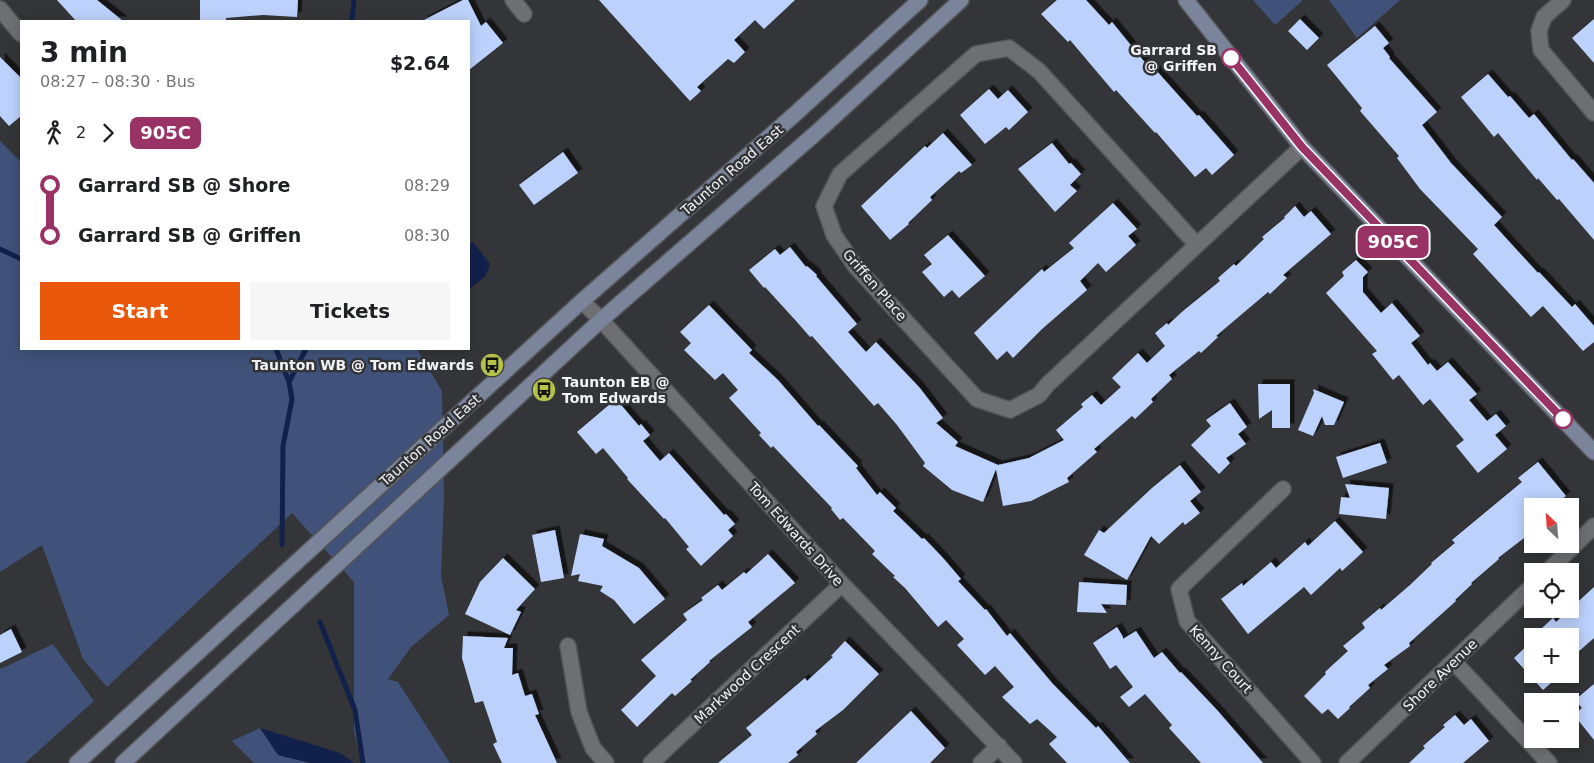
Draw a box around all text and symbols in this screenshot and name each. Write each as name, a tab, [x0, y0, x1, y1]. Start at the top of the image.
text: 3 min	[40, 36, 128, 69]
place label: Garrard SB @ Griffen	[1130, 42, 1217, 74]
marker: Garrard SB @ Griffen	[1221, 48, 1241, 68]
text: $2.64	[390, 52, 450, 74]
text: 08:27 – 08:30 · Bus	[40, 72, 195, 91]
icon: walk	[40, 119, 68, 147]
icon: forward	[94, 119, 122, 147]
street label: Taunton Road East	[677, 121, 787, 219]
text: 905C	[140, 122, 191, 143]
text: 2	[76, 123, 86, 142]
text: Garrard SB @ Shore	[78, 174, 290, 196]
text: 08:29	[404, 176, 450, 195]
text: Garrard SB @ Griffen	[78, 224, 301, 246]
text: 08:30	[404, 226, 450, 245]
line badge: 905C	[1358, 226, 1428, 258]
text: 905C	[1368, 231, 1418, 252]
street label: Griffen Place	[840, 246, 910, 324]
button: Start	[40, 282, 240, 340]
button: Tickets	[250, 282, 450, 340]
bus stop icon: Taunton WB @ Tom Edwards	[479, 352, 505, 378]
place label: Taunton WB @ Tom Edwards	[252, 357, 474, 373]
place label: Taunton EB @ Tom Edwards	[562, 374, 669, 406]
bus stop icon: Taunton EB @ Tom Edwards	[531, 377, 557, 403]
street label: Taunton Road East	[376, 390, 484, 490]
unlabelled marker	[1553, 409, 1573, 429]
street label: Tom Edwards Drive	[745, 478, 847, 589]
north arrow	[1524, 498, 1579, 552]
map controls	[1524, 498, 1579, 748]
button: locate	[1524, 563, 1579, 618]
street label: Markwood Crescent	[691, 621, 803, 727]
street label: Kenny Court	[1186, 622, 1256, 697]
button: +	[1524, 628, 1579, 683]
street label: Shore Avenue	[1400, 636, 1480, 714]
button: −	[1524, 693, 1579, 748]

